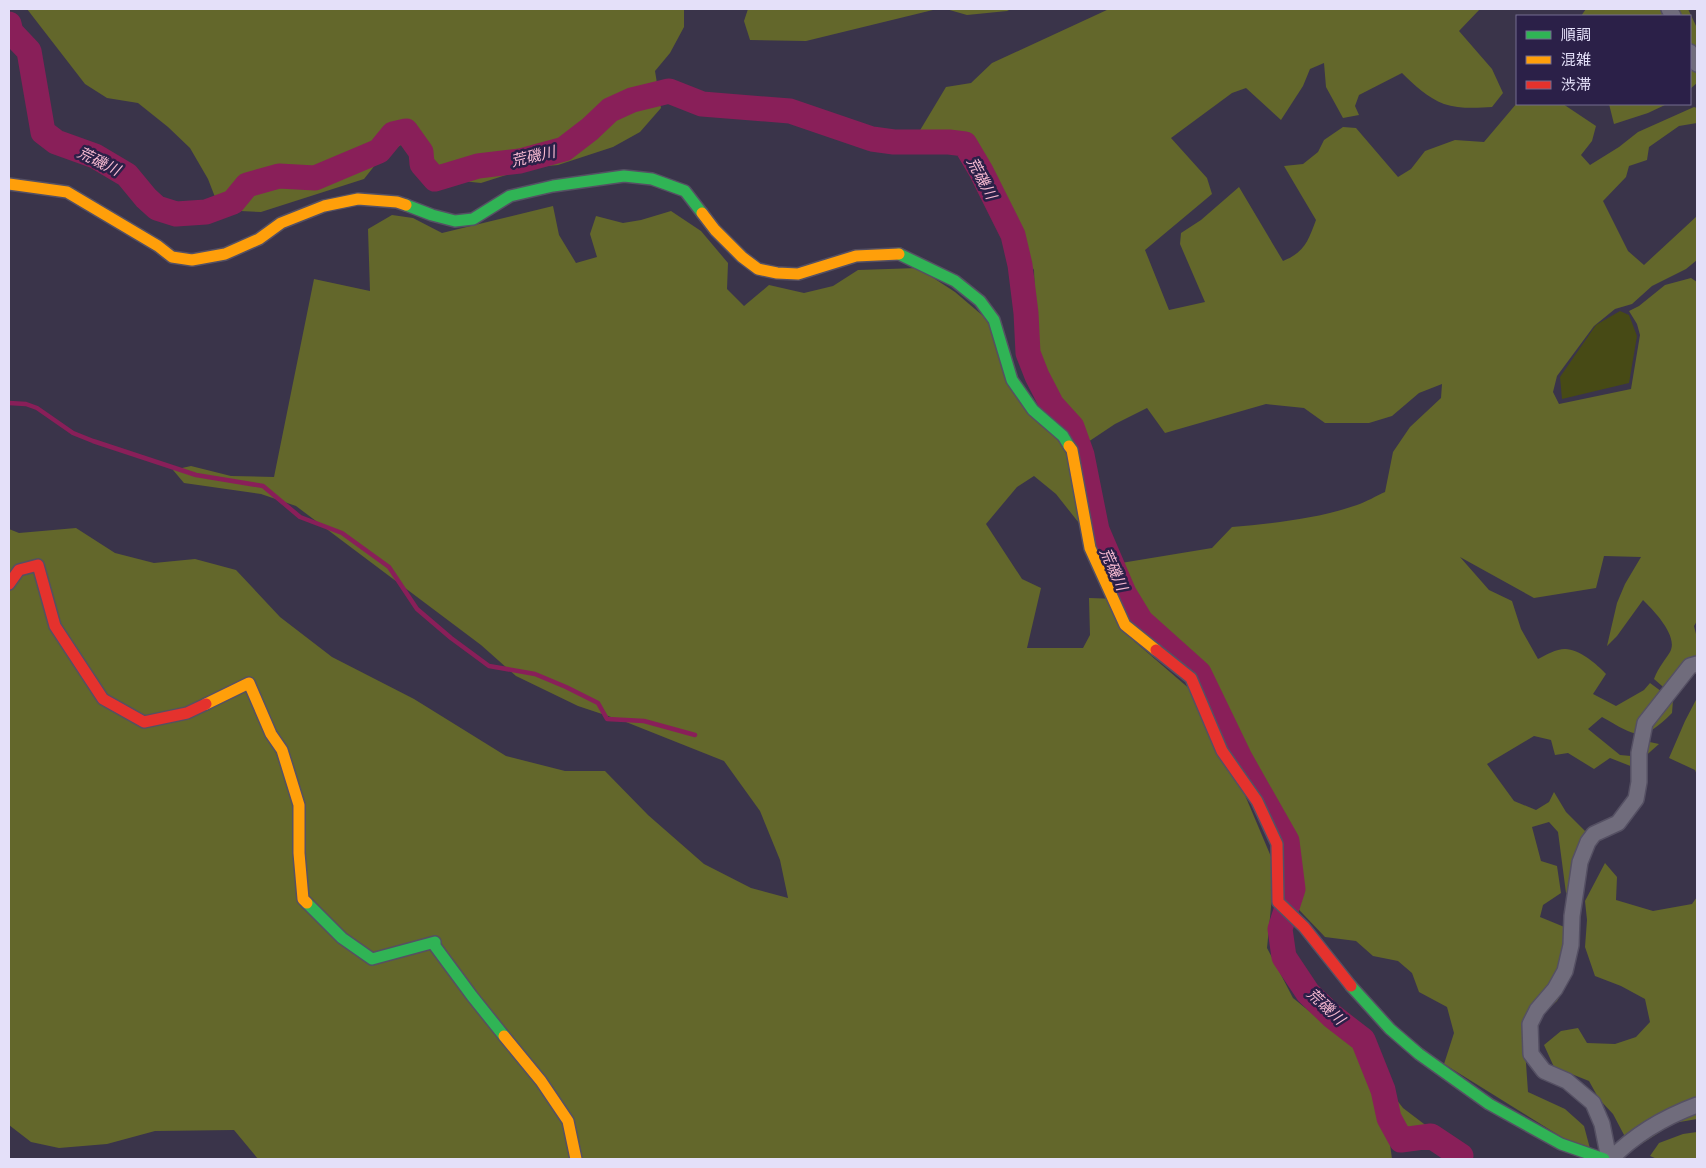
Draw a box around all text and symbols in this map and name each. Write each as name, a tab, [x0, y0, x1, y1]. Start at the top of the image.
legend	[1516, 15, 1691, 105]
text: 順調	[1561, 26, 1591, 43]
text: 混雑	[1561, 51, 1591, 68]
text: 渋滞	[1561, 76, 1591, 93]
water label: 荒磯川	[509, 142, 559, 169]
water label: 荒磯川	[75, 143, 125, 179]
water label: 荒磯川	[964, 154, 1001, 204]
water label: 荒磯川	[1097, 545, 1132, 595]
water label: 荒磯川	[1304, 984, 1350, 1029]

